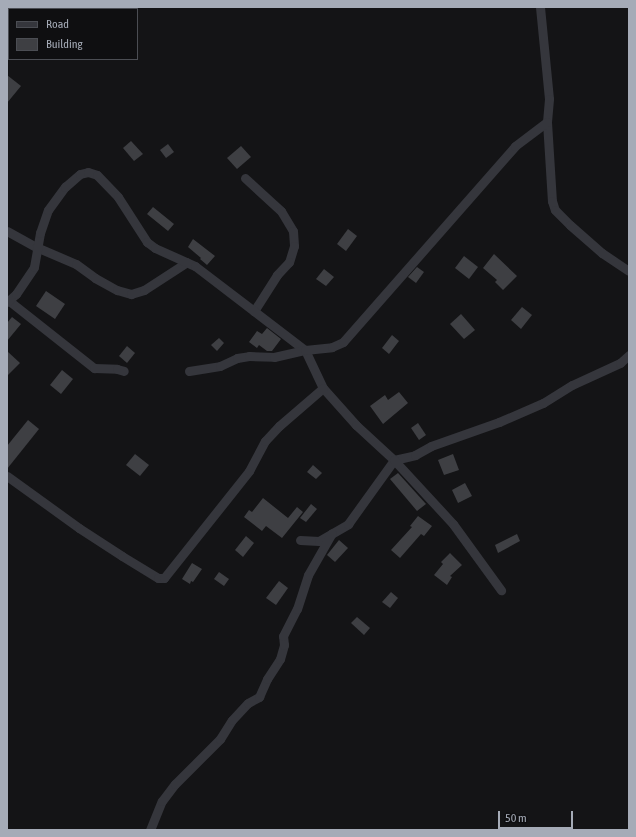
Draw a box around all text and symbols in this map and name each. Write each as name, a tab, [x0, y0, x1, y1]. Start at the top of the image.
legend	[8, 8, 138, 60]
text: Road	[46, 17, 69, 31]
text: Building	[46, 37, 83, 51]
scale bar	[500, 803, 575, 829]
text: 50 m	[505, 811, 527, 825]

